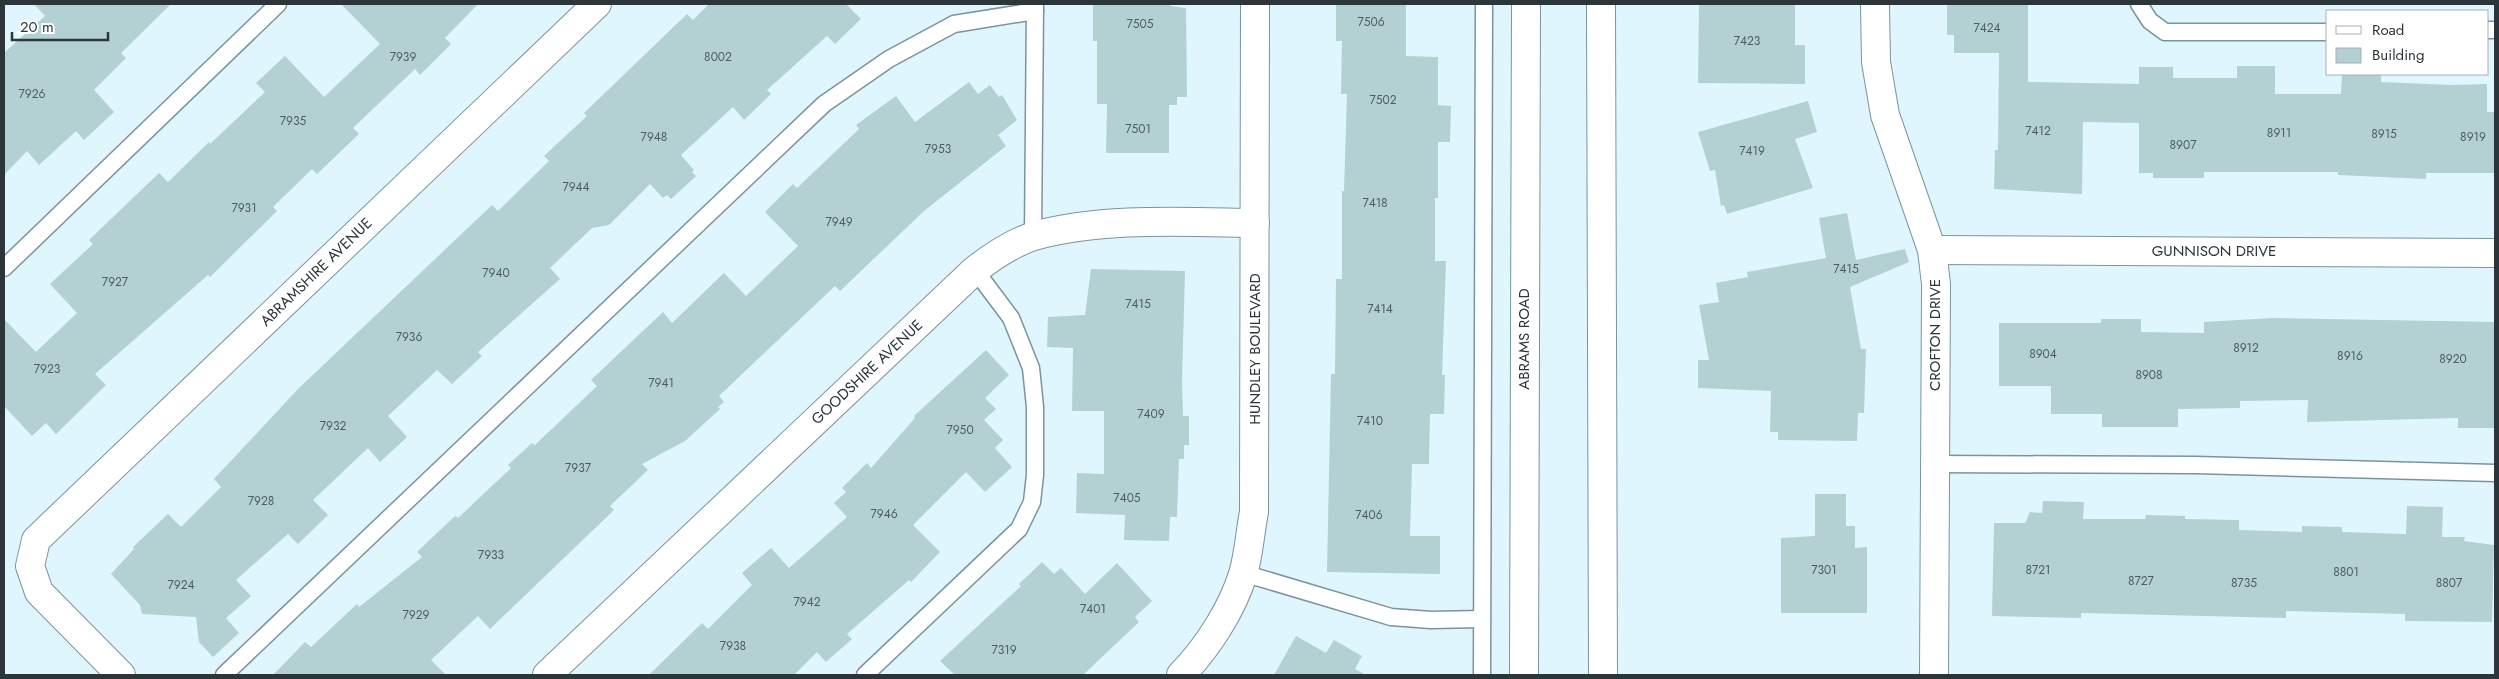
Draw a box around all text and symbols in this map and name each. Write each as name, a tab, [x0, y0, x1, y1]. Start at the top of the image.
scale bar	[12, 10, 109, 42]
legend	[2326, 10, 2489, 75]
house number: 7506	[1357, 13, 1385, 31]
house number: 7505	[1126, 15, 1154, 33]
text: 20 m	[20, 16, 54, 38]
house number: 7424	[1973, 19, 2001, 37]
text: Road	[2372, 19, 2404, 41]
house number: 7423	[1734, 32, 1761, 50]
text: Building	[2372, 44, 2424, 66]
house number: 7939	[390, 48, 416, 66]
house number: 8002	[704, 48, 732, 66]
house number: 7926	[19, 85, 46, 103]
house number: 7502	[1369, 91, 1397, 109]
house number: 7935	[280, 112, 306, 130]
house number: 7501	[1125, 120, 1151, 138]
house number: 7412	[2025, 122, 2051, 140]
house number: 8911	[2267, 124, 2291, 142]
house number: 8915	[2371, 125, 2397, 143]
house number: 7948	[641, 128, 667, 146]
house number: 8919	[2460, 128, 2486, 146]
house number: 8907	[2170, 136, 2197, 154]
house number: 7953	[925, 140, 952, 158]
house number: 7419	[1739, 142, 1765, 160]
house number: 7944	[562, 178, 590, 196]
house number: 7418	[1362, 194, 1388, 212]
house number: 7931	[231, 199, 257, 217]
street label: ABRAMSHIRE AVENUE	[255, 213, 377, 331]
house number: 7949	[825, 213, 853, 231]
street label: GUNNISON DRIVE	[2152, 240, 2276, 262]
house number: 7415	[1833, 260, 1859, 278]
house number: 7940	[482, 264, 510, 282]
house number: 7927	[102, 273, 129, 291]
street label: HUNDLEY BOULEVARD	[1244, 273, 1266, 425]
street label: CROFTON DRIVE	[1924, 279, 1946, 391]
street label: ABRAMS ROAD	[1513, 288, 1535, 390]
house number: 7415	[1125, 295, 1151, 313]
house number: 7414	[1367, 300, 1393, 318]
street label: GOODSHIRE AVENUE	[806, 314, 928, 430]
house number: 7936	[396, 328, 422, 346]
house number: 8912	[2233, 339, 2259, 357]
house number: 8904	[2029, 345, 2057, 363]
house number: 8916	[2337, 347, 2363, 365]
house number: 8920	[2439, 350, 2467, 368]
house number: 7923	[34, 360, 61, 378]
house number: 8908	[2135, 366, 2163, 384]
house number: 7941	[648, 374, 674, 392]
house number: 7409	[1137, 405, 1165, 423]
house number: 7410	[1357, 412, 1383, 430]
house number: 7932	[320, 417, 346, 435]
house number: 7950	[946, 421, 974, 439]
house number: 7937	[565, 459, 592, 477]
house number: 7405	[1113, 489, 1141, 507]
house number: 7928	[248, 492, 274, 510]
house number: 7946	[870, 505, 898, 523]
house number: 7406	[1355, 506, 1383, 524]
house number: 7933	[478, 546, 505, 564]
house number: 7301	[1811, 561, 1837, 579]
house number: 8721	[2026, 561, 2050, 579]
house number: 8801	[2333, 563, 2359, 581]
house number: 8727	[2128, 572, 2155, 590]
house number: 8735	[2231, 574, 2257, 592]
house number: 8807	[2436, 574, 2463, 592]
house number: 7924	[167, 576, 195, 594]
house number: 7942	[793, 593, 821, 611]
house number: 7401	[1080, 600, 1106, 618]
house number: 7929	[403, 606, 430, 624]
house number: 7938	[720, 637, 746, 655]
house number: 7319	[991, 641, 1017, 659]

